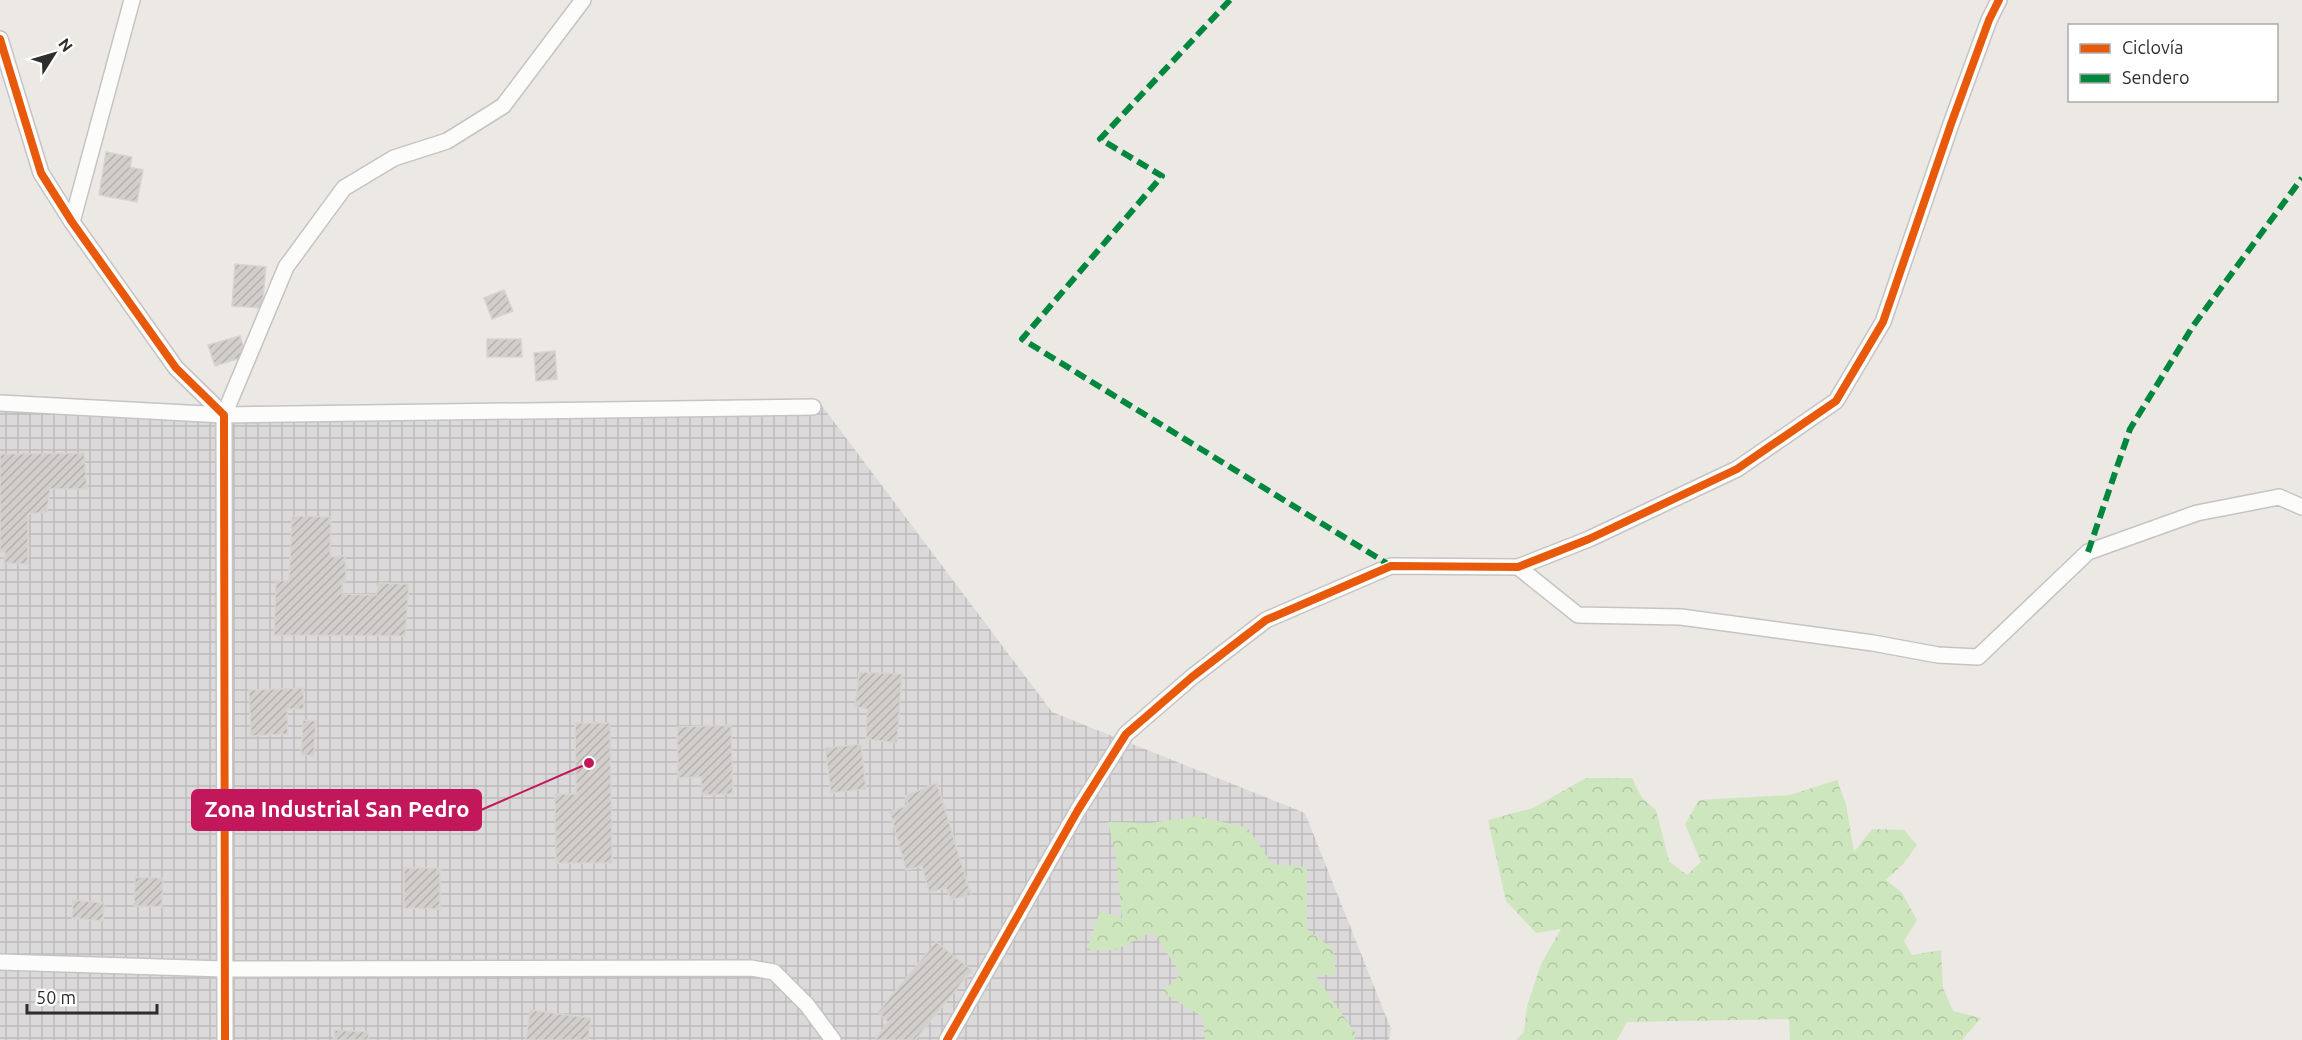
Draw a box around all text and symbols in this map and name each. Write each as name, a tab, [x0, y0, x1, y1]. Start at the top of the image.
north arrow	[24, 24, 84, 84]
legend	[2068, 24, 2278, 102]
text: N	[55, 35, 77, 55]
text: Ciclovía	[2122, 37, 2183, 57]
text: Sendero	[2122, 67, 2189, 87]
callout: Zona Industrial San Pedro	[192, 790, 481, 830]
text: Zona Industrial San Pedro	[205, 796, 469, 821]
scale bar	[27, 977, 158, 1015]
text: 50 m	[36, 987, 76, 1007]

